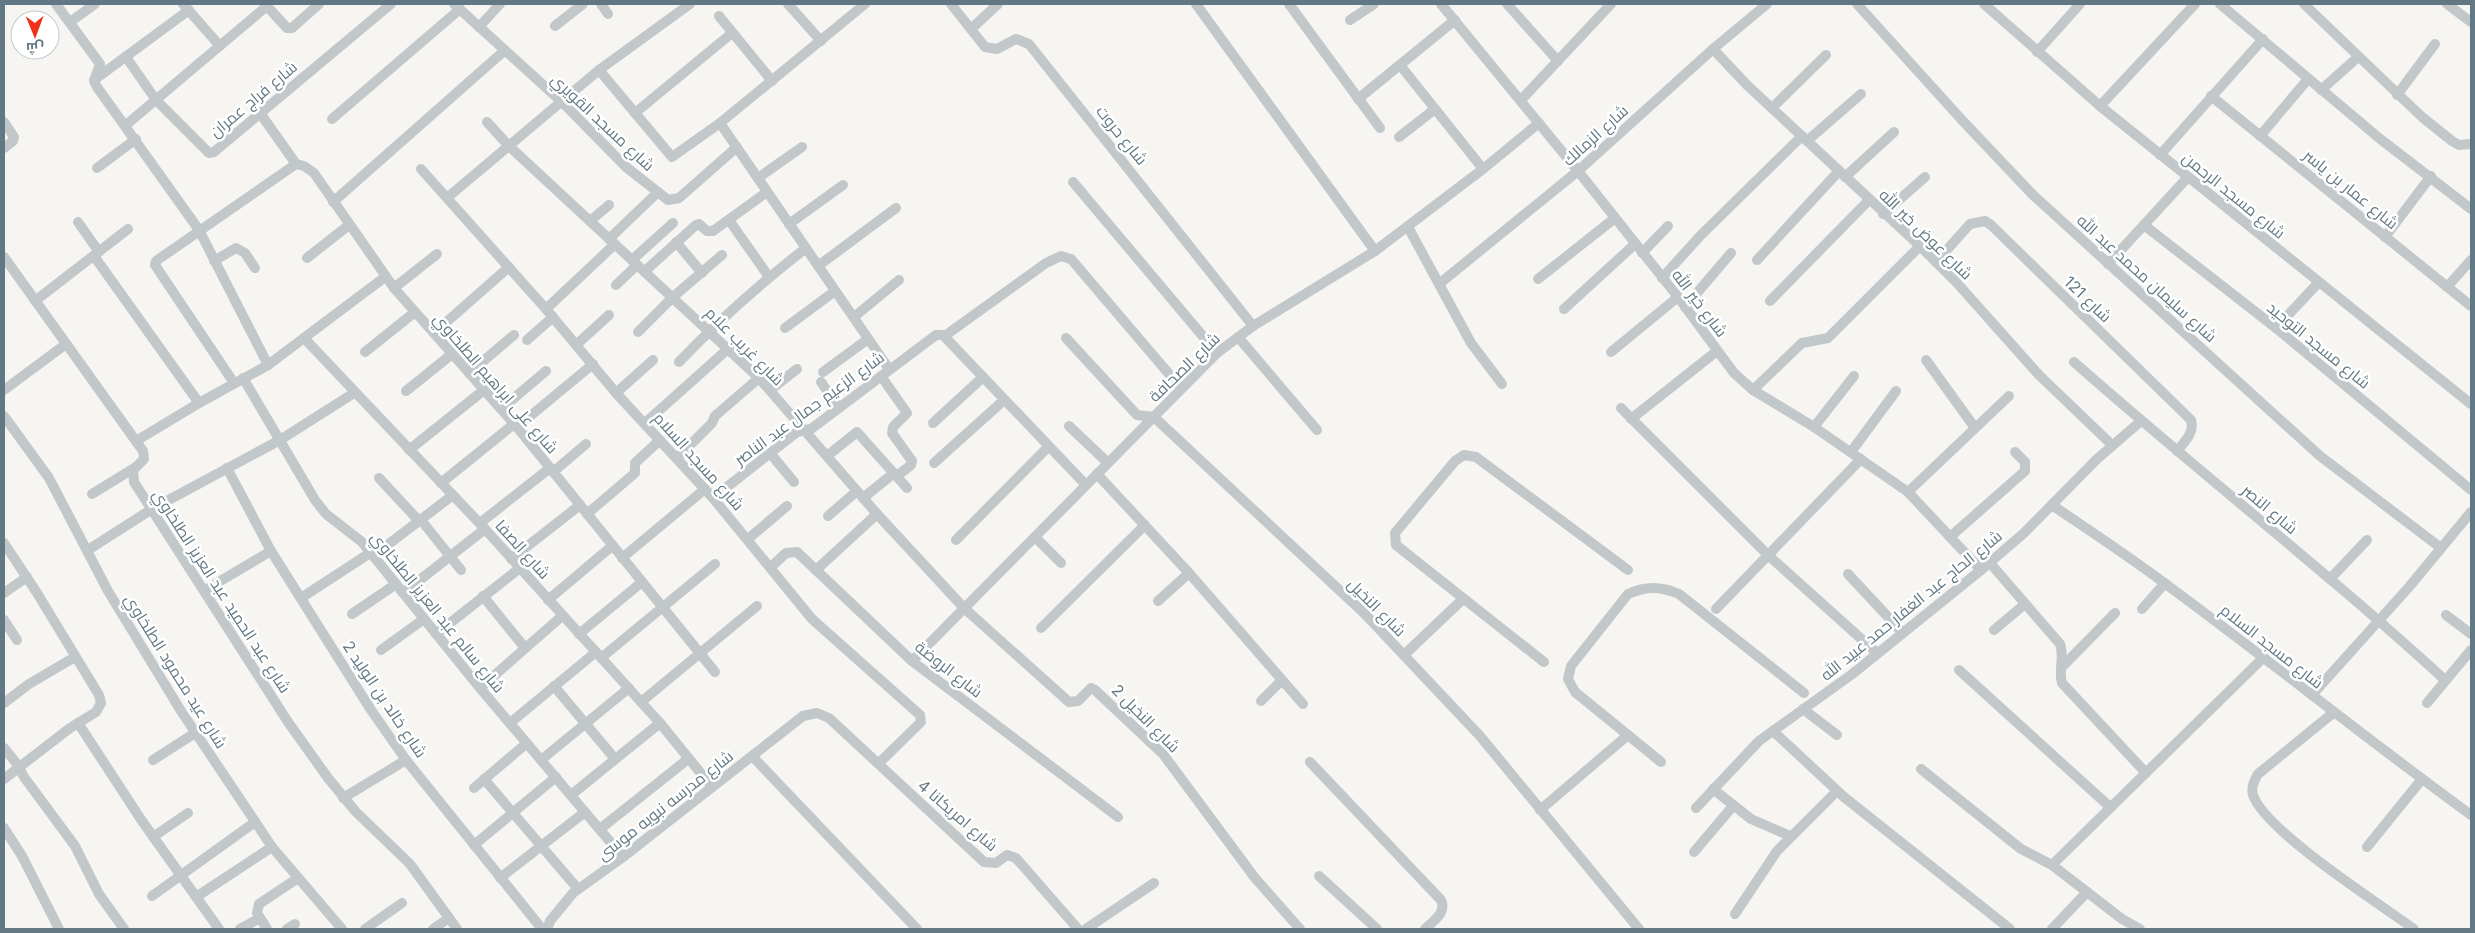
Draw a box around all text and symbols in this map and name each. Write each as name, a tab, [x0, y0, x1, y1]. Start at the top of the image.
north arrow	[10, 10, 60, 60]
text: ش	[26, 39, 44, 57]
street label: شارع فراج عمران	[205, 57, 302, 143]
street label: شارع مسجد القويري	[545, 69, 659, 178]
street label: شارع الزمالك	[1558, 100, 1633, 171]
street label: شارع حروت	[1090, 101, 1152, 170]
street label: شارع عمار بن ياسر	[2298, 144, 2402, 235]
street label: شارع مسجد الرحمن	[2177, 147, 2289, 244]
street label: شارع عوض خير الله	[1874, 184, 1977, 285]
street label: شارع سليمان محمد عبد الله	[2072, 210, 2221, 348]
street label: شارع خير الله	[1666, 265, 1732, 342]
street label: شارع 121	[2059, 272, 2116, 328]
street label: شارع مسجد التوحيد	[2262, 297, 2375, 394]
street label: شارع غريب علام	[700, 302, 789, 391]
street label: شارع على ابراهيم الطلخاوي	[427, 309, 562, 460]
street label: شارع الصحافة	[1144, 328, 1225, 407]
street label: شارع الزعيم جمال عبد الناصر	[729, 347, 889, 471]
street label: شارع مسجد السلام	[648, 408, 748, 516]
street label: شارع النصر	[2236, 479, 2302, 540]
street label: شارع عبد الحميد عبد العزيز الطلخاوي	[145, 486, 295, 699]
street label: شارع الصفا	[490, 515, 555, 584]
street label: شارع الحاج عبد الغفار حمد عبيد الله	[1816, 525, 2007, 686]
street label: شارع سالم عبد العزيز الطلخاوي	[364, 527, 509, 699]
street label: شارع النخيل	[1342, 574, 1410, 642]
street label: شارع عيد محمود الطلخاوي	[117, 590, 232, 754]
street label: شارع مسجد السلام	[2215, 600, 2328, 694]
street label: شارع الروضة	[910, 636, 987, 703]
street label: شارع خالد بن الوليد 2	[337, 637, 431, 762]
street label: شارع النخيل 2	[1106, 680, 1184, 758]
street label: شارع مدرسه نبويه موسى	[593, 746, 738, 866]
street label: شارع امريكانا 4	[913, 775, 1002, 857]

